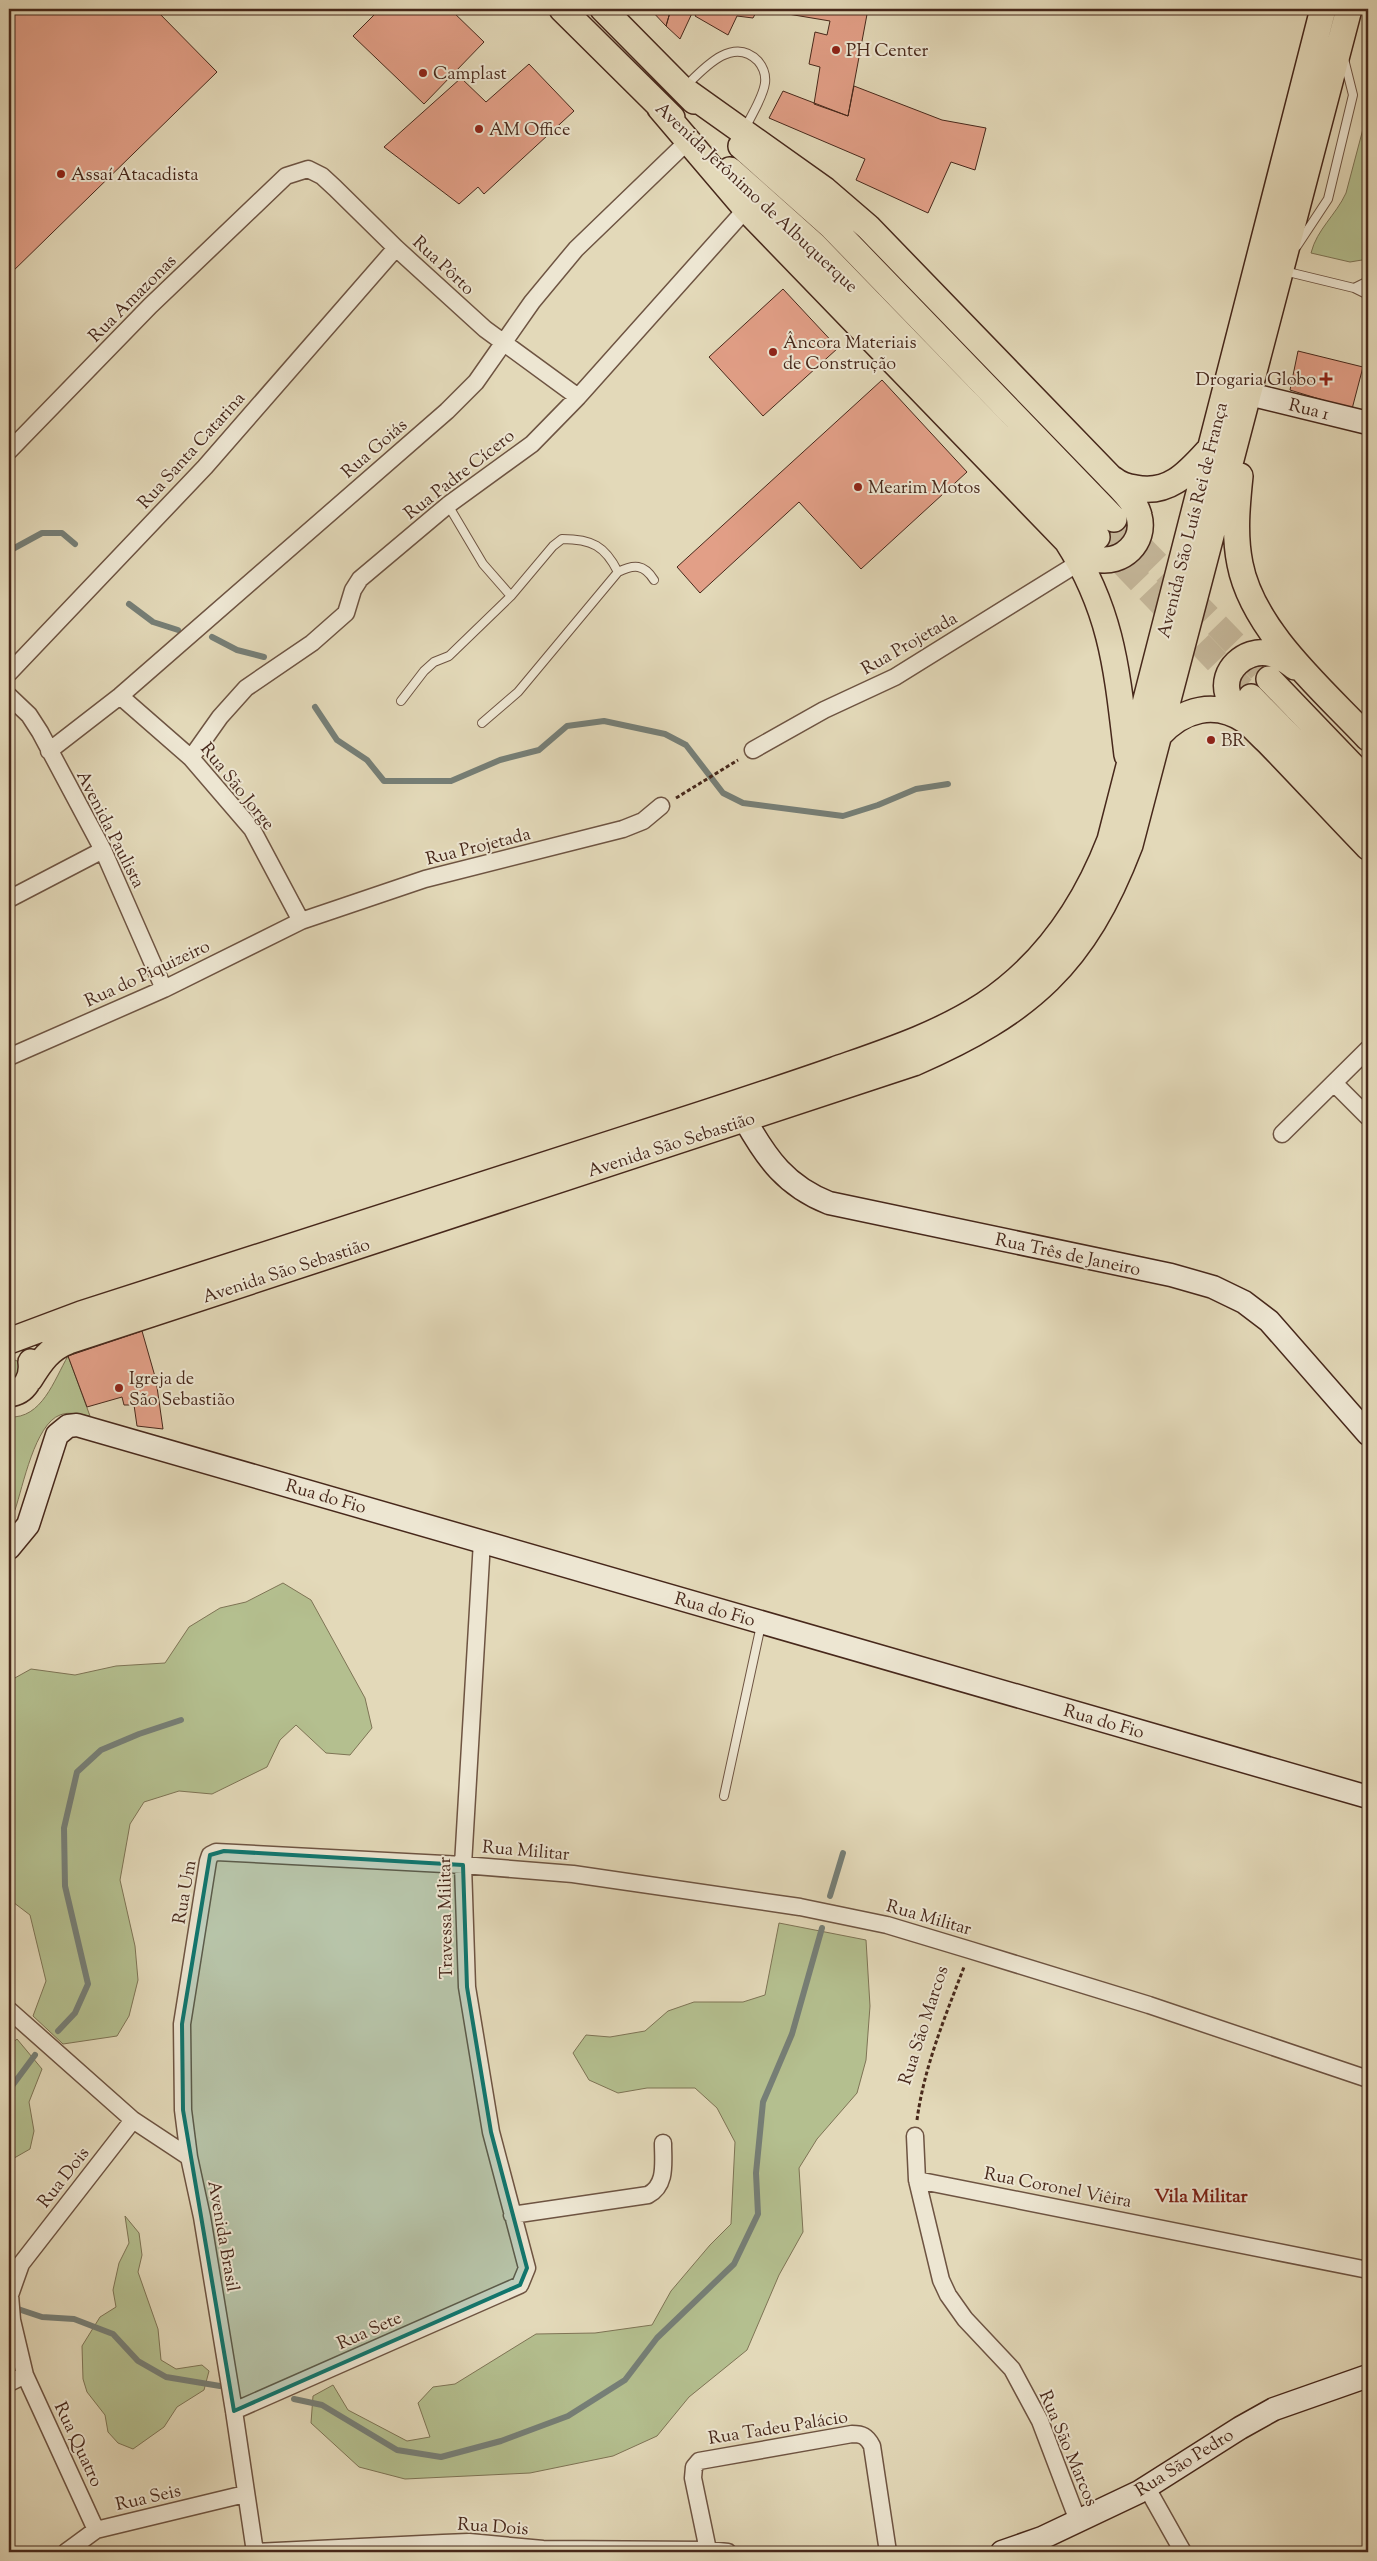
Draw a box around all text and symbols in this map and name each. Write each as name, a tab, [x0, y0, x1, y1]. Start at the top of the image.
place label: PH Center	[846, 39, 929, 65]
marker: PH Center	[830, 44, 842, 56]
place label: Camplast	[433, 62, 507, 88]
marker: Camplast	[417, 67, 429, 79]
street label: Avenida Jerônimo de Albuquerque	[648, 97, 863, 300]
place label: AM Office	[489, 118, 570, 144]
marker: AM Office	[473, 123, 485, 135]
place label: Assaí Atacadista	[71, 163, 199, 189]
marker: Assaí Atacadista	[55, 168, 67, 180]
street label: Rua Pôrto	[406, 231, 480, 302]
street label: Rua Amazonas	[83, 249, 183, 349]
place label: Âncora Materiais de Construção	[783, 330, 917, 378]
marker: Âncora Materiais de Construção	[767, 346, 779, 358]
place label: Drogaria Globo	[1195, 368, 1316, 394]
marker: Drogaria Globo	[1320, 373, 1332, 385]
street label: Rua Santa Catarina	[133, 387, 252, 516]
street label: Rua 1	[1285, 393, 1332, 429]
street label: Avenida São Luís Rei de França	[1152, 400, 1236, 641]
street label: Rua Goiás	[337, 413, 414, 486]
street label: Rua Padre Cícero	[399, 424, 521, 527]
place label: Mearim Motos	[868, 476, 980, 502]
marker: Mearim Motos	[852, 481, 864, 493]
street label: Rua Projetada	[857, 607, 963, 683]
place label: BR	[1221, 729, 1245, 755]
marker: BR	[1205, 734, 1217, 746]
street label: Rua São Jorge	[193, 738, 280, 837]
street label: Avenida Paulista	[68, 767, 150, 893]
street label: Rua Projetada	[423, 822, 534, 874]
street label: Rua do Piquizeiro	[81, 934, 215, 1015]
street label: Avenida São Sebastião	[585, 1107, 759, 1185]
street label: Rua Três de Janeiro	[992, 1228, 1143, 1284]
street label: Avenida São Sebastião	[200, 1233, 374, 1311]
place label: Igreja de São Sebastião	[129, 1367, 235, 1414]
marker: Igreja de São Sebastião	[113, 1382, 125, 1394]
street label: Rua do Fio	[282, 1474, 369, 1522]
street label: Rua do Fio	[671, 1587, 758, 1635]
street label: Rua do Fio	[1060, 1699, 1147, 1747]
street label: Rua Militar	[481, 1835, 571, 1869]
street label: Travessa Militar	[433, 1856, 461, 1979]
street label: Rua Um	[168, 1858, 204, 1926]
street label: Rua Militar	[883, 1894, 974, 1944]
street label: Rua São Marcos	[893, 1963, 956, 2088]
street label: Rua Dois	[32, 2142, 97, 2214]
street label: Rua Coronel Viêira	[982, 2162, 1134, 2216]
street label: Avenida Brasil	[199, 2179, 245, 2294]
district label: Vila Militar	[1154, 2184, 1249, 2211]
street label: Rua Sete	[333, 2306, 406, 2358]
street label: Rua São Marcos	[1031, 2387, 1103, 2511]
street label: Rua Quatro	[46, 2398, 108, 2492]
street label: Rua Tadeu Palácio	[707, 2405, 850, 2453]
street label: Rua São Pedro	[1131, 2423, 1239, 2504]
street label: Rua Seis	[113, 2479, 184, 2519]
street label: Rua Dois	[456, 2513, 529, 2543]

